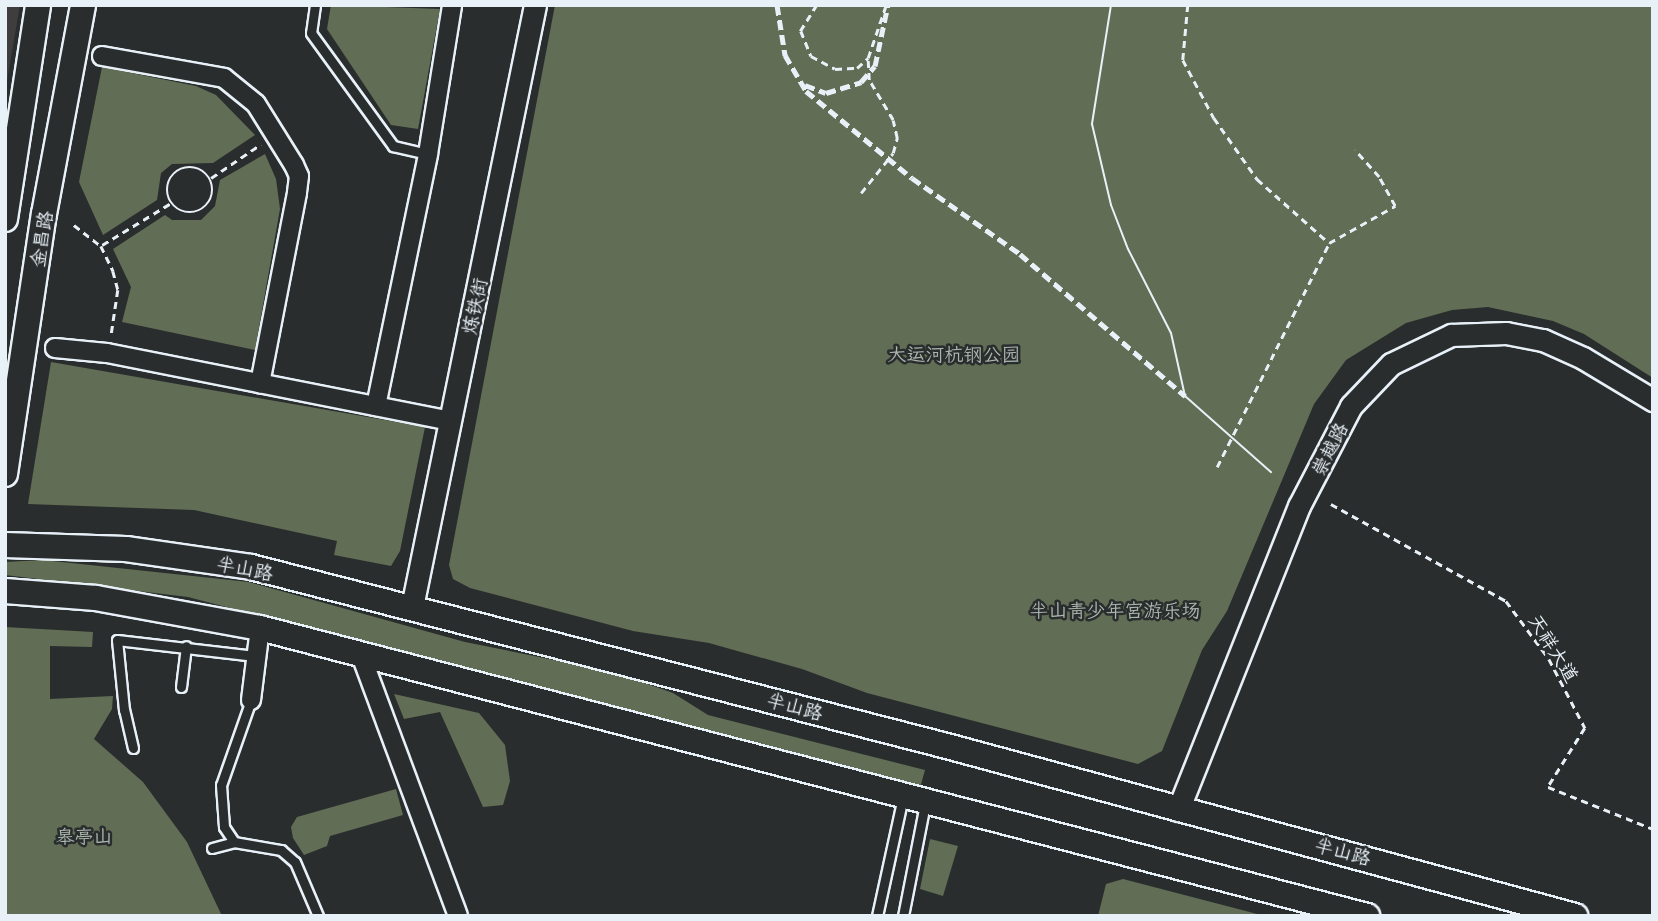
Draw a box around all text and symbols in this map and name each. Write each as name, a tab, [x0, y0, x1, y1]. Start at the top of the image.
street label: 金昌路	[25, 209, 57, 269]
street label: 炼铁街	[457, 276, 491, 336]
park label: 大运河杭钢公园	[888, 343, 1020, 365]
street label: 崇越路	[1306, 418, 1352, 480]
street label: 半山路	[215, 551, 275, 585]
park label: 半山青少年宫游乐场	[1030, 599, 1200, 621]
street label: 天祥大道	[1524, 610, 1584, 686]
street label: 半山路	[765, 688, 825, 724]
park label: 皋亭山	[56, 825, 112, 847]
street label: 半山路	[1313, 833, 1373, 869]

